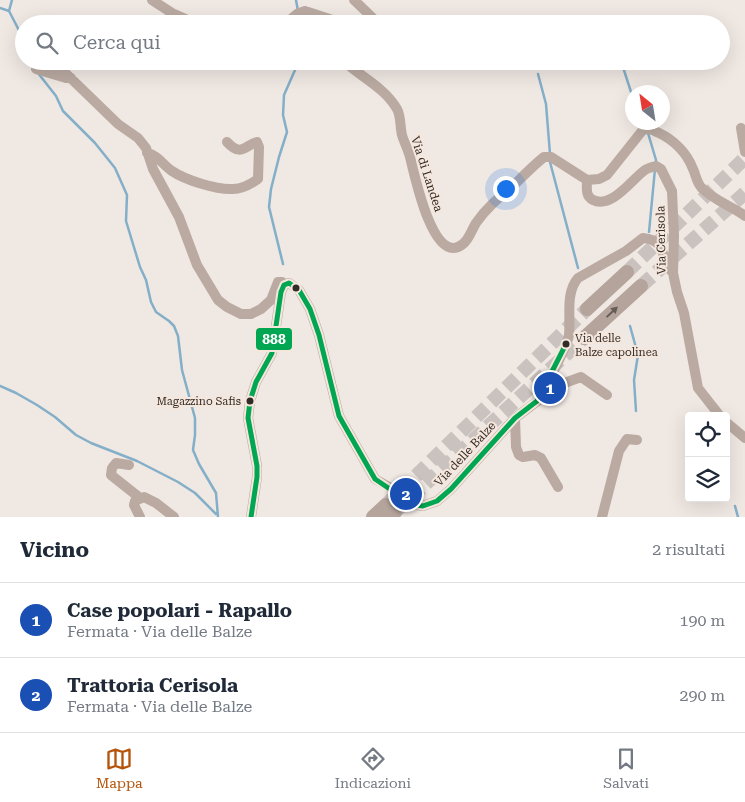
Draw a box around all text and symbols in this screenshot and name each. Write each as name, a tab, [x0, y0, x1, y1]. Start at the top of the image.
search box	[15, 15, 730, 70]
icon: search	[33, 29, 61, 57]
text: Cerca qui	[73, 31, 161, 54]
north arrow	[625, 85, 670, 130]
street label: Via di Landea	[408, 134, 446, 214]
your location	[493, 176, 519, 202]
street label: Via Cerisola	[653, 205, 669, 275]
unlabelled marker	[291, 283, 301, 293]
one-way arrow	[606, 306, 618, 318]
line badge: 888	[255, 327, 293, 351]
text: 888	[262, 331, 286, 347]
place label: Via delle Balze capolinea	[575, 332, 658, 359]
marker: Via delle Balze capolinea	[561, 339, 571, 349]
pin: 1	[534, 369, 566, 407]
place label: Magazzino Safis	[157, 395, 241, 408]
marker: Magazzino Safis	[245, 396, 255, 406]
map controls	[685, 412, 730, 502]
button: locate	[685, 412, 730, 457]
street label: Via delle Balze	[431, 418, 499, 489]
button: layers	[685, 457, 730, 502]
pin: 2	[390, 475, 422, 513]
text: Vicino	[20, 538, 89, 562]
text: 2 risultati	[652, 540, 725, 559]
text: Case popolari - Rapallo	[67, 599, 292, 622]
text: 1	[32, 611, 40, 630]
text: 190 m	[679, 611, 725, 630]
text: Fermata · Via delle Balze	[67, 622, 252, 641]
text: Trattoria Cerisola	[67, 674, 238, 697]
text: 2	[32, 686, 40, 705]
text: 290 m	[679, 686, 725, 705]
text: Fermata · Via delle Balze	[67, 697, 252, 716]
tab: Mappa	[96, 745, 143, 791]
tab: Indicazioni	[335, 745, 411, 791]
tab: Salvati	[603, 745, 649, 791]

